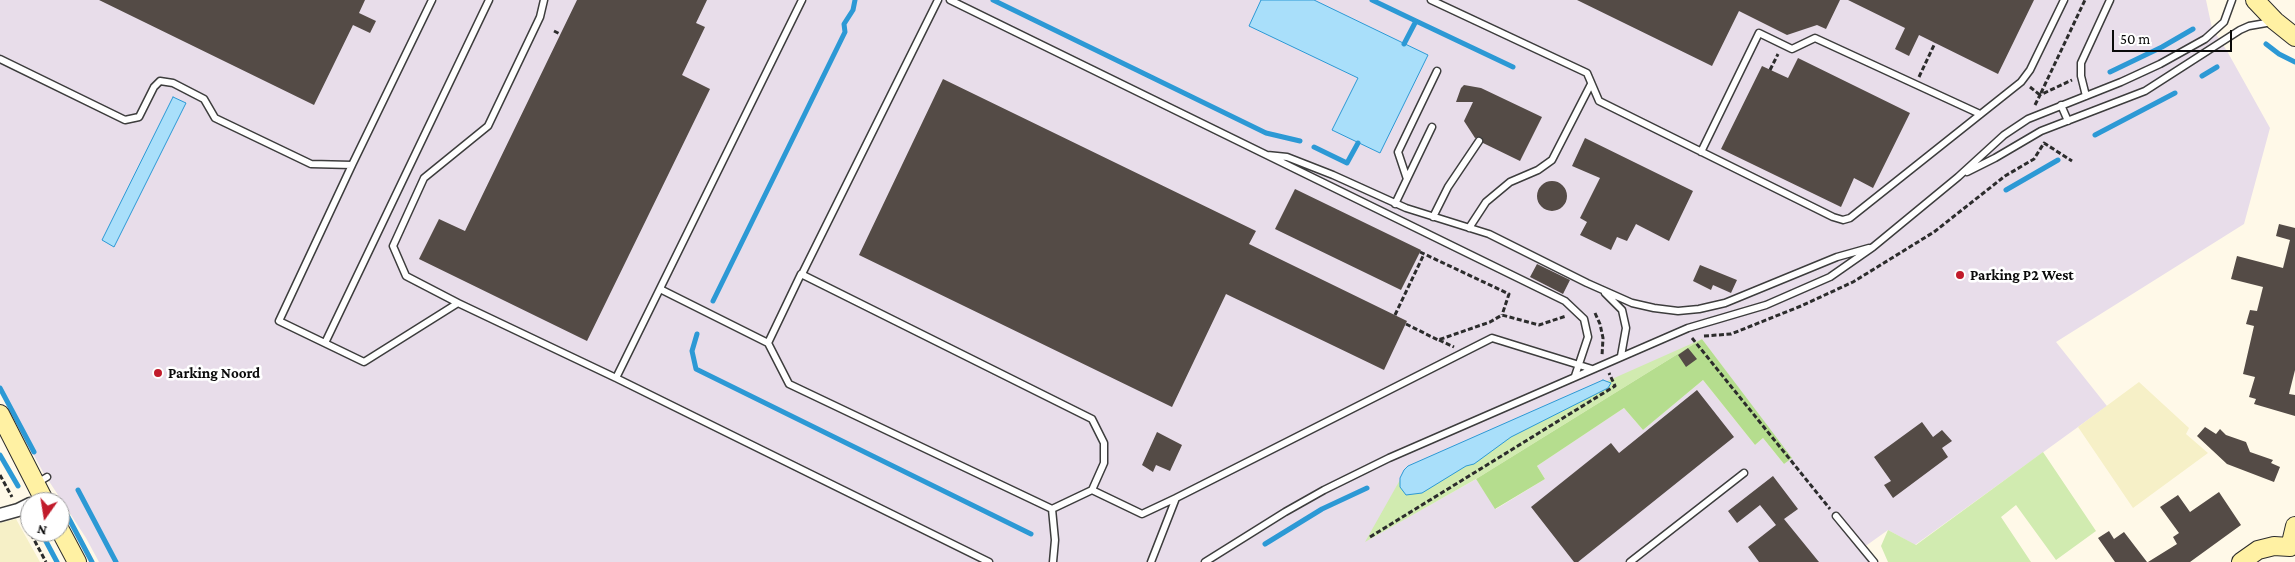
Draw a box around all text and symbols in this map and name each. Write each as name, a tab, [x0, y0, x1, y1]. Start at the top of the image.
scale bar	[2115, 20, 2235, 52]
text: 50 m	[2120, 31, 2150, 47]
place label: Parking P2 West	[1970, 266, 2074, 284]
marker: Parking P2 West	[1954, 269, 1966, 281]
place label: Parking Noord	[168, 364, 260, 382]
marker: Parking Noord	[152, 367, 164, 379]
north arrow	[20, 492, 70, 542]
text: N	[35, 522, 48, 540]

